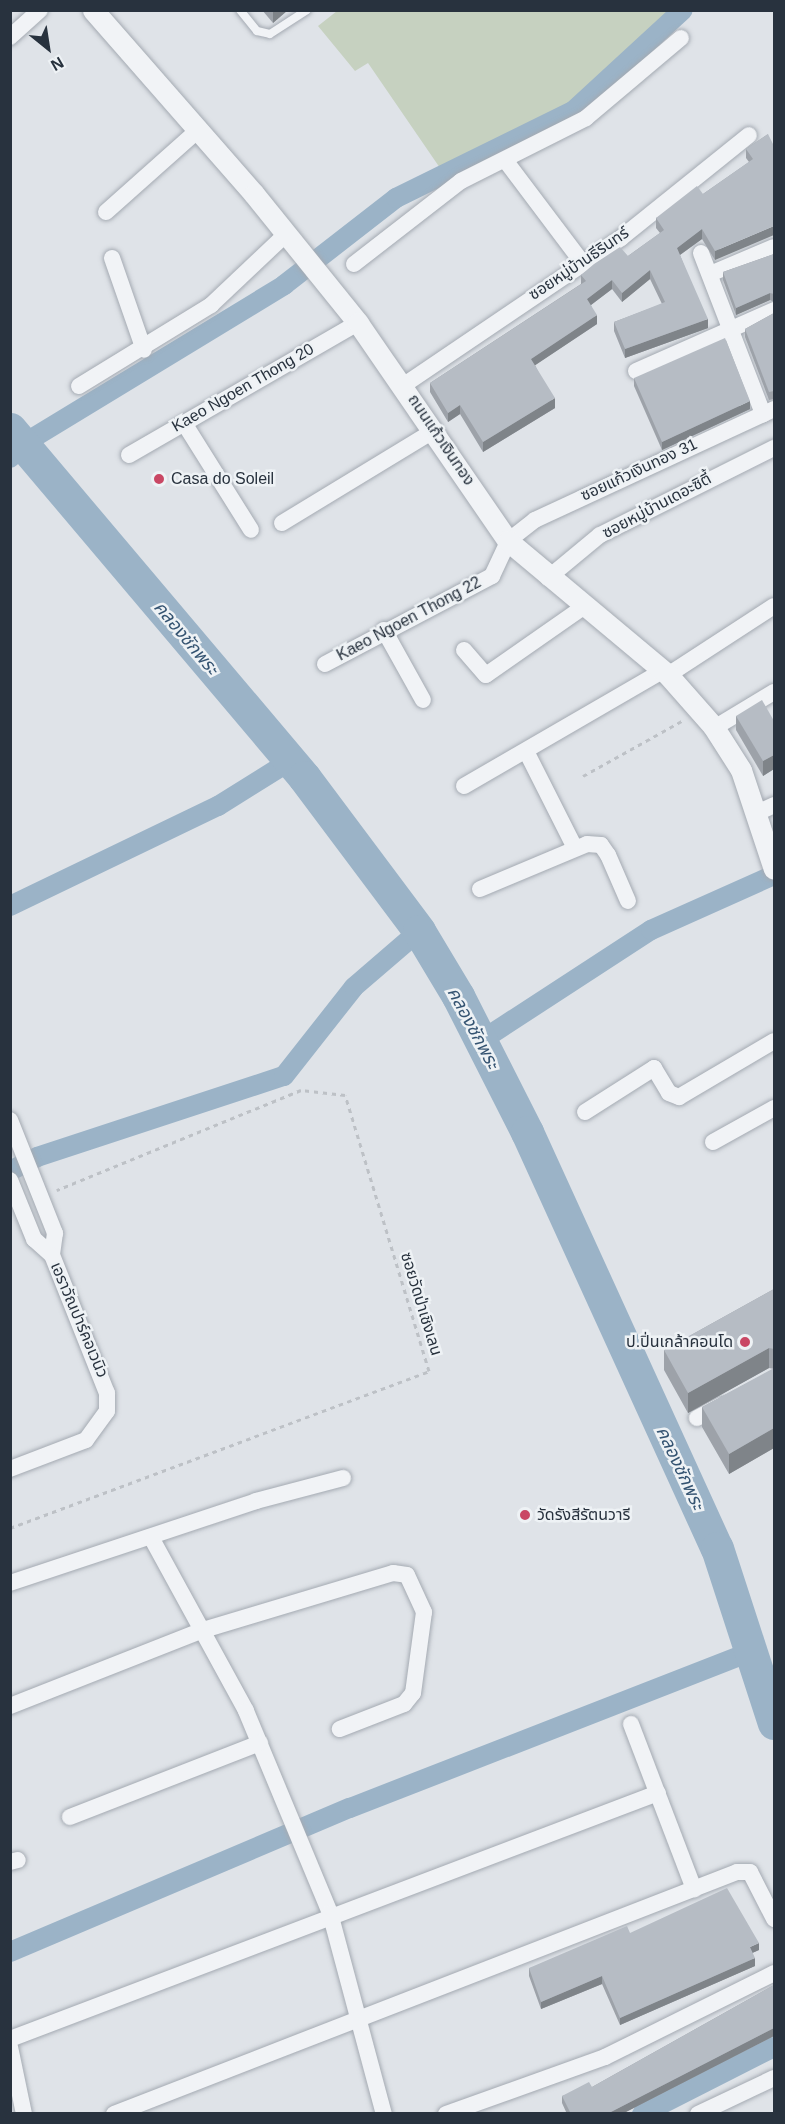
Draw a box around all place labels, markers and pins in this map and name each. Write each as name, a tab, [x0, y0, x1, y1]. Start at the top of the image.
place label: Casa do Soleil	[171, 469, 274, 489]
marker: Casa do Soleil	[152, 472, 166, 486]
place label: ป.ปิ่นเกล้าคอนโด	[626, 1332, 733, 1352]
marker: ป.ปิ่นเกล้าคอนโด	[738, 1335, 752, 1349]
place label: วัดรังสีรัตนวารี	[537, 1505, 630, 1525]
marker: วัดรังสีรัตนวารี	[518, 1508, 532, 1522]

